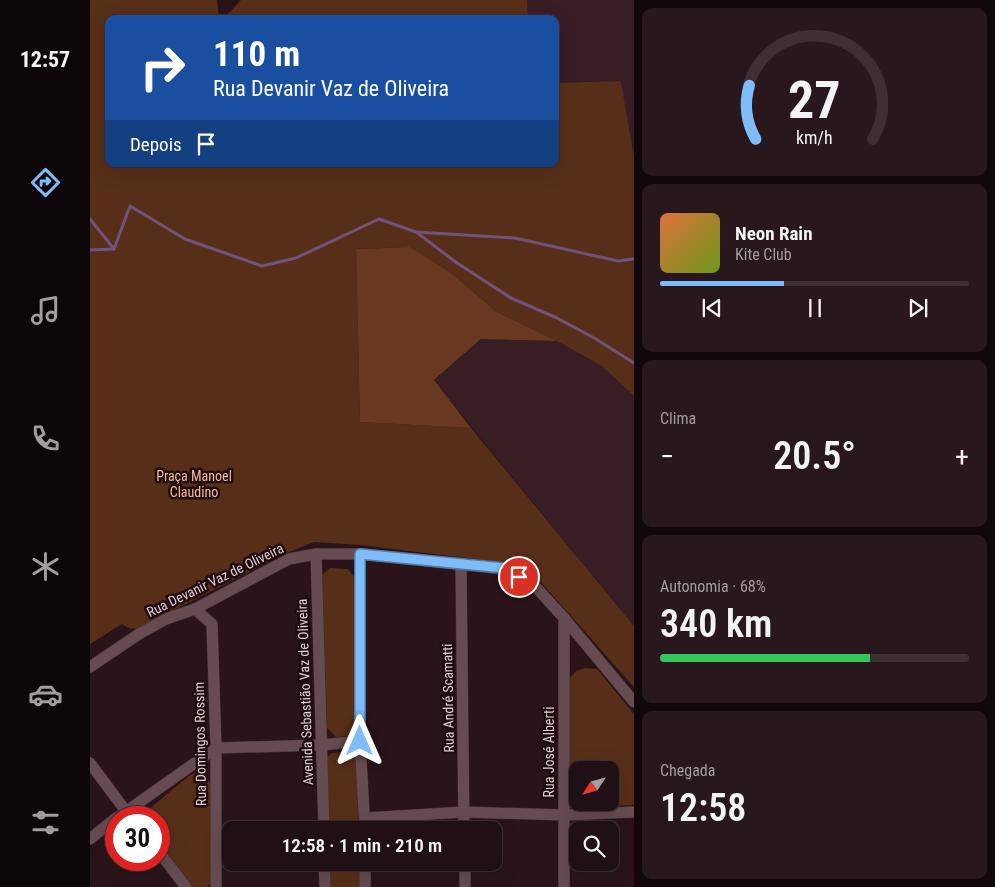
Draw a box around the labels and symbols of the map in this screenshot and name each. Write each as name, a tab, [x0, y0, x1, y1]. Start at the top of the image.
park label: Praça Manoel Claudino	[156, 468, 232, 500]
street label: Rua Devanir Vaz de Oliveira	[144, 540, 286, 620]
pin	[498, 556, 540, 598]
street label: Avenida Sebastião Vaz de Oliveira	[294, 598, 316, 786]
street label: Rua André Scamatti	[439, 643, 457, 753]
street label: Rua Domingos Rossim	[191, 682, 209, 806]
street label: Rua José Alberti	[541, 707, 557, 797]
position arrow	[333, 714, 385, 766]
north arrow	[569, 761, 619, 811]
speed limit sign: 30	[105, 806, 170, 871]

